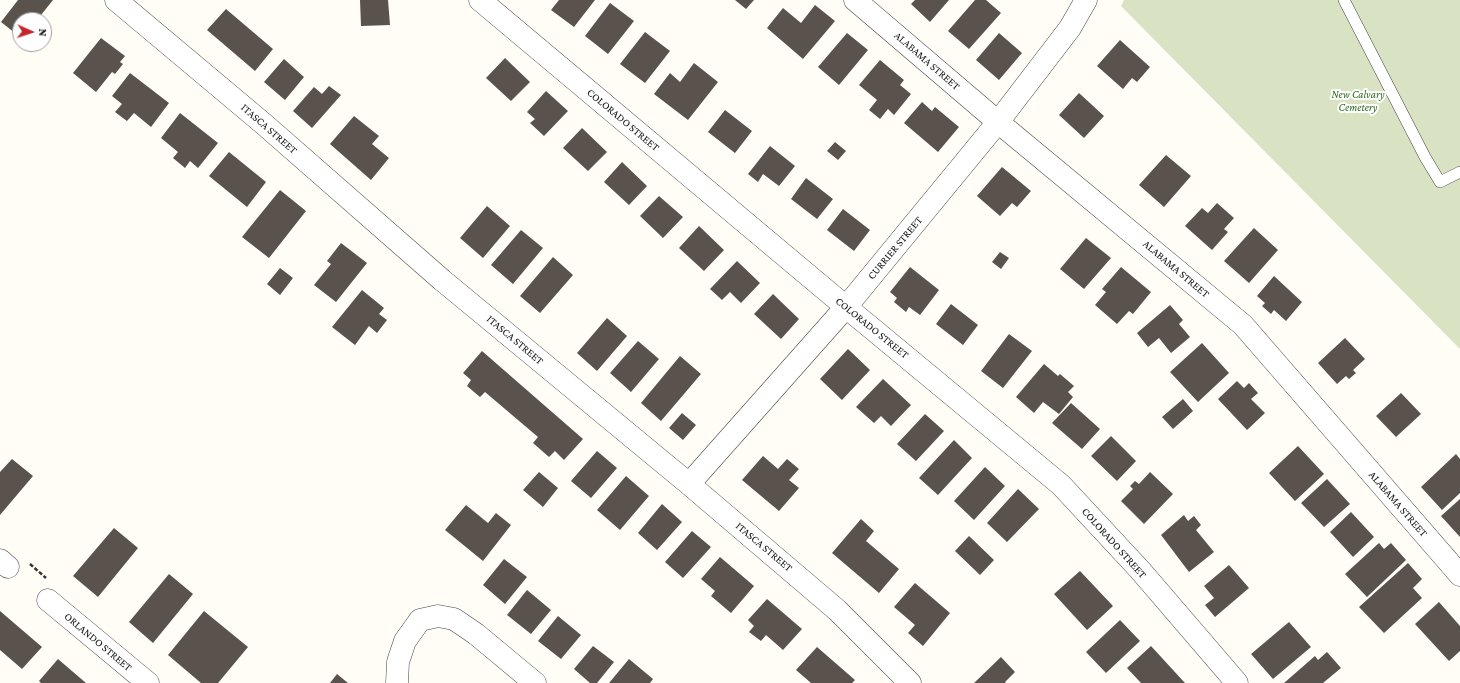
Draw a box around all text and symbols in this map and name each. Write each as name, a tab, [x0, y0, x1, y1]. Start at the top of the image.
north arrow	[12, 12, 52, 52]
text: N	[37, 29, 49, 37]
street label: ALABAMA STREET	[891, 29, 963, 93]
street label: COLORADO STREET	[584, 86, 662, 154]
park label: New Calvary Cemetery	[1331, 88, 1385, 114]
street label: ITASCA STREET	[238, 101, 300, 157]
street label: CURRIER STREET	[865, 214, 925, 282]
street label: ALABAMA STREET	[1140, 237, 1212, 301]
street label: COLORADO STREET	[833, 294, 911, 362]
street label: ITASCA STREET	[484, 312, 546, 368]
street label: ALABAMA STREET	[1366, 468, 1430, 540]
street label: COLORADO STREET	[1079, 505, 1149, 581]
street label: ITASCA STREET	[733, 519, 795, 575]
street label: ORLANDO STREET	[61, 610, 135, 674]

